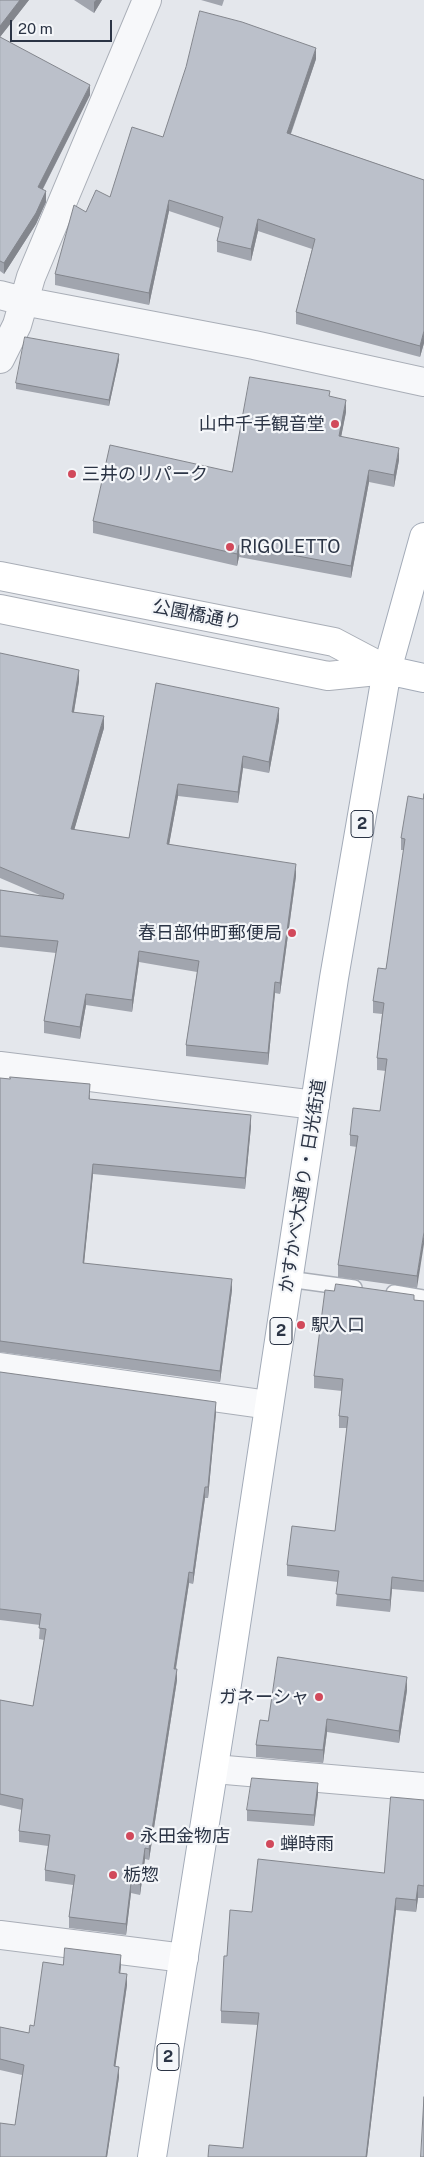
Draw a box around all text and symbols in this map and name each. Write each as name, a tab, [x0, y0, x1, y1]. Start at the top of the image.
scale bar	[12, 10, 115, 42]
text: 20 m	[18, 20, 53, 37]
place label: 山中千手観音堂	[199, 413, 325, 435]
marker: 山中千手観音堂	[329, 418, 341, 430]
place label: 三井のリパーク	[82, 463, 208, 485]
marker: 三井のリパーク	[66, 468, 78, 480]
place label: RIGOLETTO	[240, 536, 340, 558]
marker: RIGOLETTO	[224, 541, 236, 553]
street label: 公園橋通り	[151, 596, 243, 634]
road number: 2	[351, 811, 373, 838]
place label: 春日部仲町郵便局	[138, 922, 282, 944]
marker: 春日部仲町郵便局	[286, 927, 298, 939]
street label: かすかべ大通り・日光街道	[275, 1078, 331, 1294]
place label: 駅入口	[311, 1314, 365, 1336]
road number: 2	[270, 1318, 292, 1344]
marker: 駅入口	[295, 1319, 307, 1331]
place label: ガネーシャ	[219, 1686, 309, 1708]
marker: ガネーシャ	[313, 1691, 325, 1703]
place label: 永田金物店	[140, 1825, 230, 1847]
marker: 永田金物店	[124, 1830, 136, 1842]
place label: 蝉時雨	[280, 1833, 334, 1855]
marker: 蝉時雨	[264, 1838, 276, 1850]
place label: 栃惣	[123, 1864, 159, 1886]
marker: 栃惣	[107, 1869, 119, 1881]
road number: 2	[157, 2044, 179, 2070]

